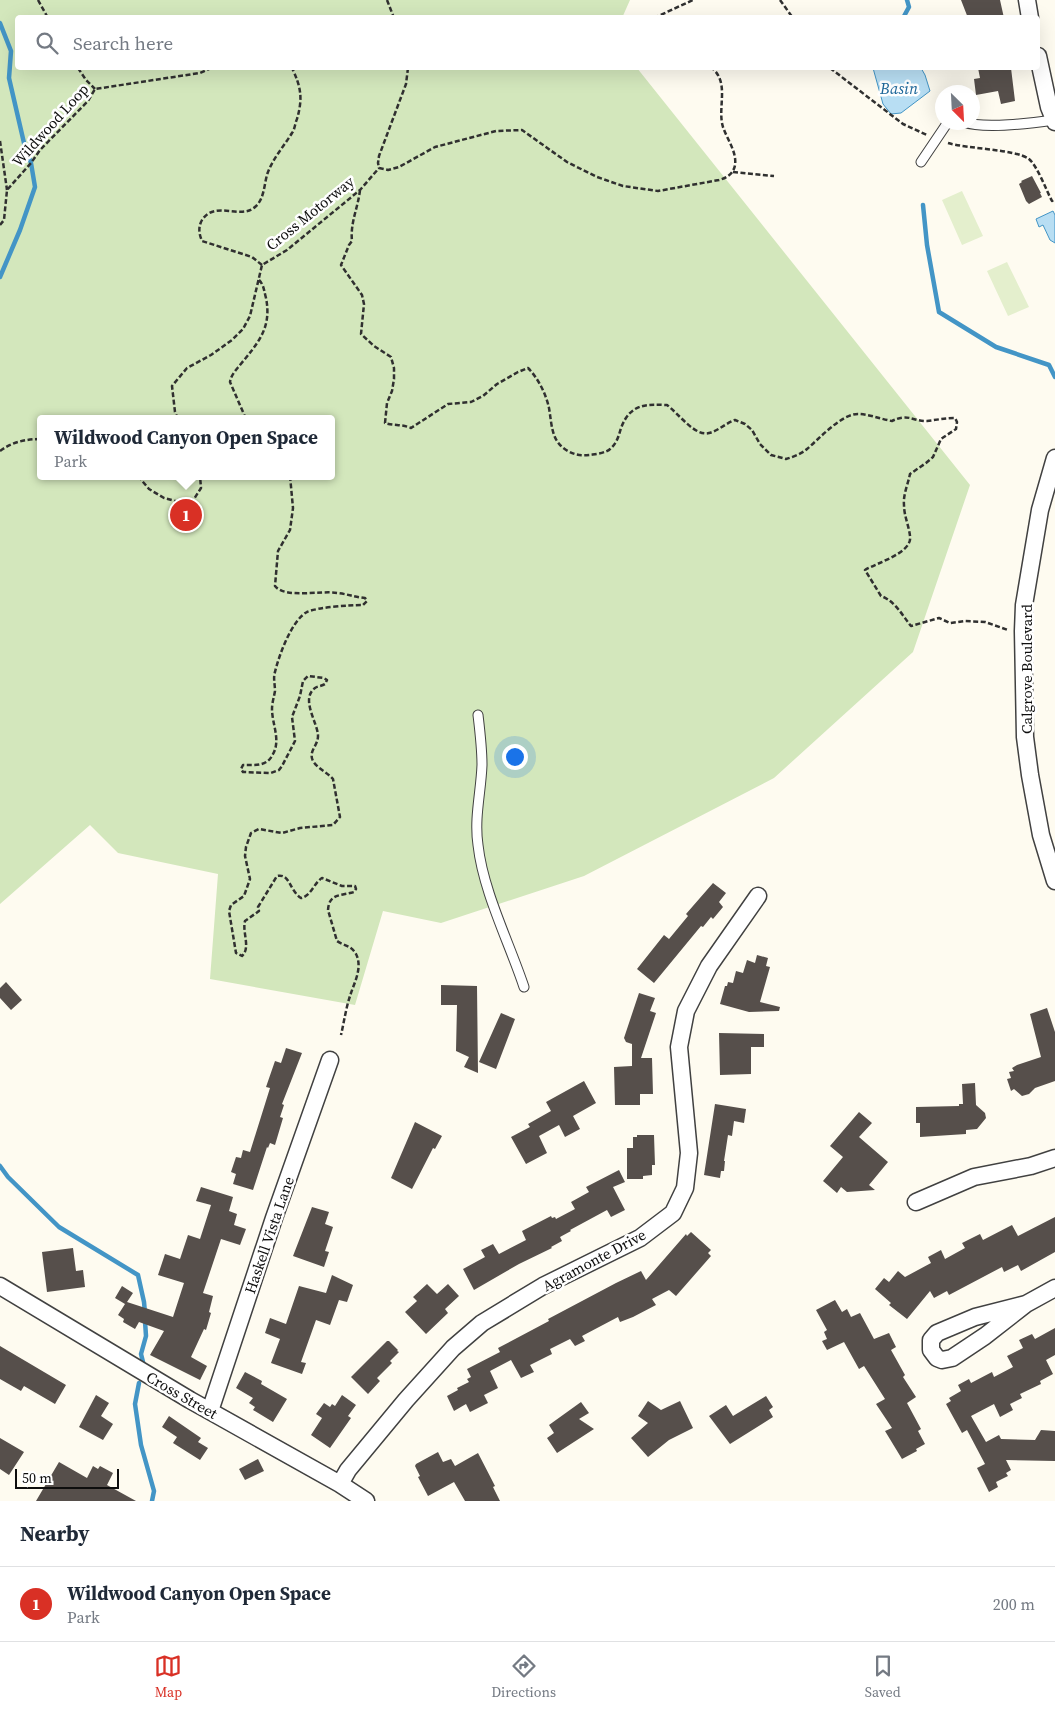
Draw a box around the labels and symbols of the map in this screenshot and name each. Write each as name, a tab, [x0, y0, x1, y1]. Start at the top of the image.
water label: Basin	[879, 77, 918, 99]
street label: Wildwood Loop	[7, 79, 93, 171]
north arrow	[935, 85, 980, 130]
street label: Cross Motorway	[262, 171, 359, 255]
pin: 1	[170, 496, 202, 534]
street label: Calgrove Boulevard	[1016, 604, 1037, 734]
your location	[502, 744, 528, 770]
street label: Haskell Vista Lane	[239, 1173, 299, 1296]
street label: Agramonte Drive	[539, 1224, 650, 1296]
street label: Cross Street	[142, 1366, 222, 1424]
scale bar	[15, 1466, 119, 1489]

